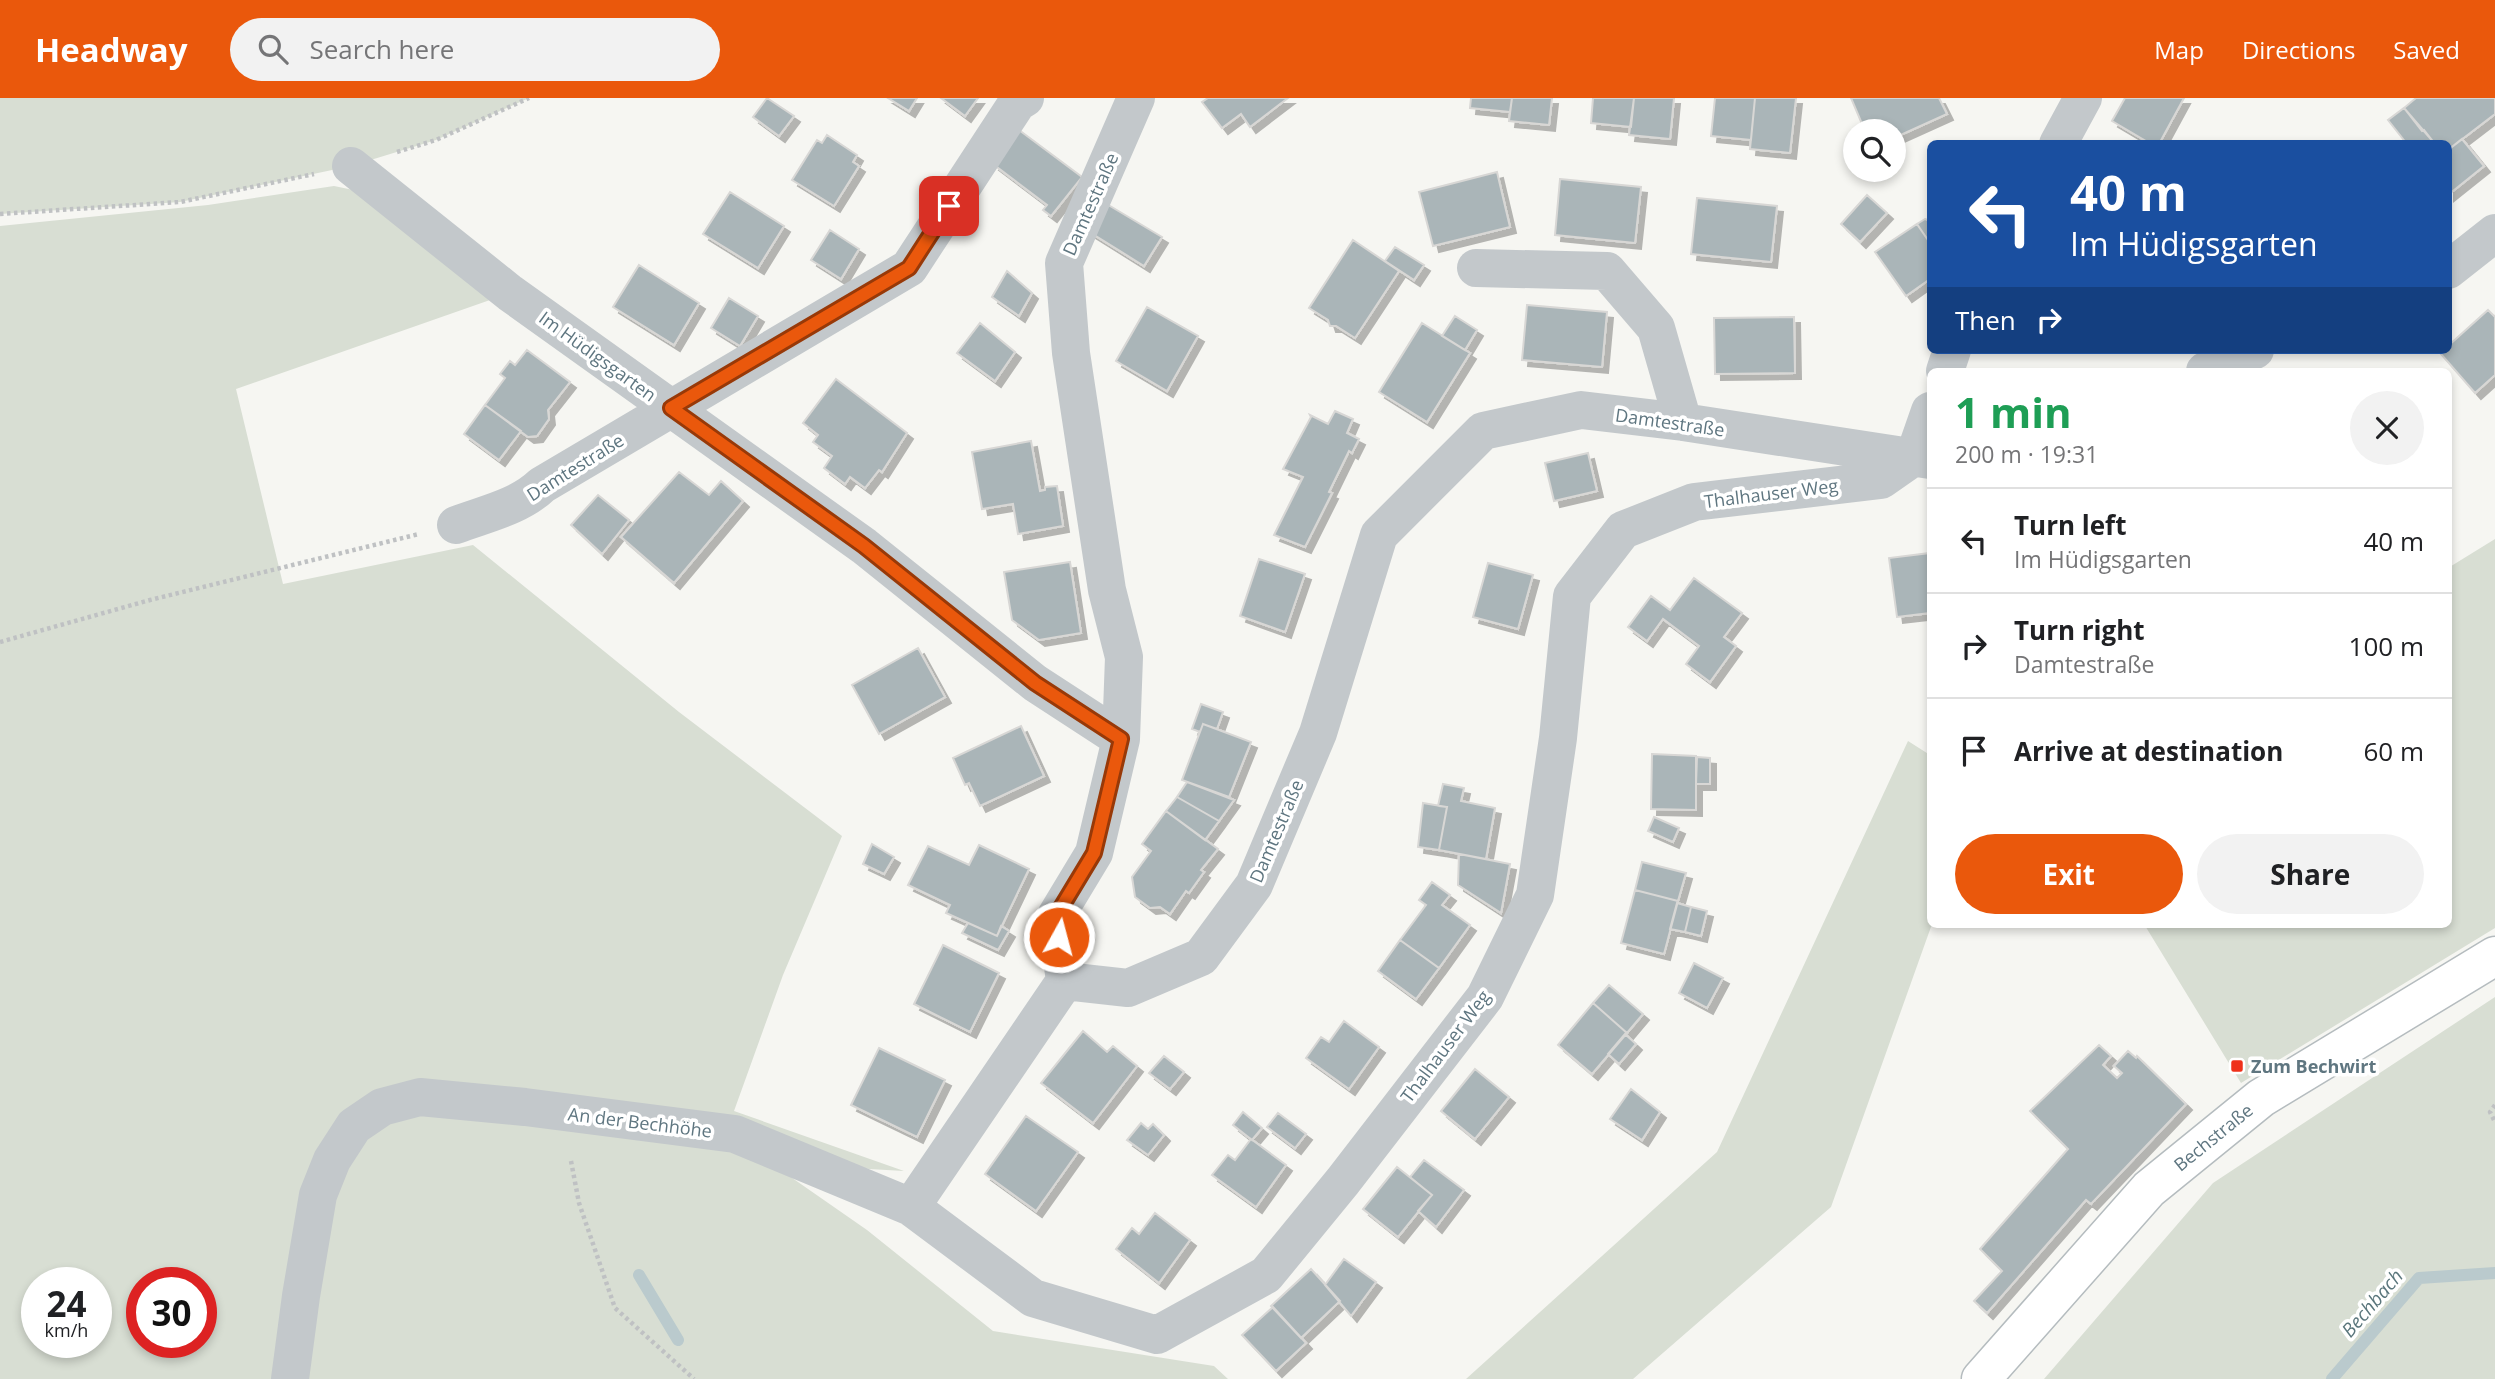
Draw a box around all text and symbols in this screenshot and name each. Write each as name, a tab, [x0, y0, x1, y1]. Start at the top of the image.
search box	[230, 18, 720, 81]
text: Headway	[35, 27, 188, 72]
icon: search	[254, 30, 292, 68]
text: Search here	[310, 31, 454, 67]
text: Map	[2154, 33, 2204, 66]
text: Directions	[2242, 33, 2355, 66]
text: Saved	[2393, 33, 2460, 66]
map controls	[1843, 119, 1906, 182]
button: search	[1843, 119, 1906, 182]
street label: Damtestraße	[1057, 149, 1123, 259]
text: 40 m	[2070, 159, 2187, 225]
icon: left	[1955, 168, 2046, 259]
pin	[919, 176, 979, 236]
icon: arrive	[930, 187, 968, 225]
text: Im Hüdigsgarten	[2070, 222, 2318, 265]
icon: right	[2030, 301, 2068, 339]
text: Then	[1955, 302, 2016, 338]
street label: Im Hüdigsgarten	[535, 305, 661, 407]
text: 1 min	[1955, 383, 2072, 440]
button: close	[2350, 391, 2424, 465]
street label: Damtestraße	[1614, 402, 1726, 442]
street label: Damtestraße	[522, 428, 628, 506]
text: 200 m · 19:31	[1955, 438, 2098, 470]
street label: Thalhauser Weg	[1703, 473, 1840, 513]
text: Turn left	[2014, 507, 2126, 543]
icon: left	[1955, 522, 1993, 560]
text: 40 m	[2363, 523, 2424, 559]
text: Im Hüdigsgarten	[2014, 543, 2192, 575]
text: Turn right	[2014, 612, 2145, 648]
icon: right	[1955, 627, 1993, 665]
text: 100 m	[2349, 628, 2424, 664]
text: Damtestraße	[2014, 648, 2154, 680]
icon: arrive	[1955, 732, 1993, 770]
text: Arrive at destination	[2014, 733, 2283, 769]
text: 60 m	[2363, 733, 2424, 769]
street label: Damtestraße	[1243, 776, 1309, 886]
button: Exit	[1955, 834, 2183, 914]
button: Share	[2197, 834, 2424, 914]
position arrow	[1022, 900, 1096, 974]
street label: Thalhauser Weg	[1395, 985, 1495, 1107]
place label: Zum Bechwirt	[2251, 1054, 2376, 1078]
marker: Zum Bechwirt	[2229, 1058, 2245, 1074]
street label: Bechstraße	[2169, 1098, 2257, 1176]
street label: An der Bechhöhe	[567, 1101, 713, 1143]
water label: Bechbach	[2335, 1264, 2409, 1342]
speed limit sign: 30	[126, 1267, 217, 1358]
text: 24	[46, 1280, 87, 1327]
text: km/h	[45, 1318, 88, 1342]

